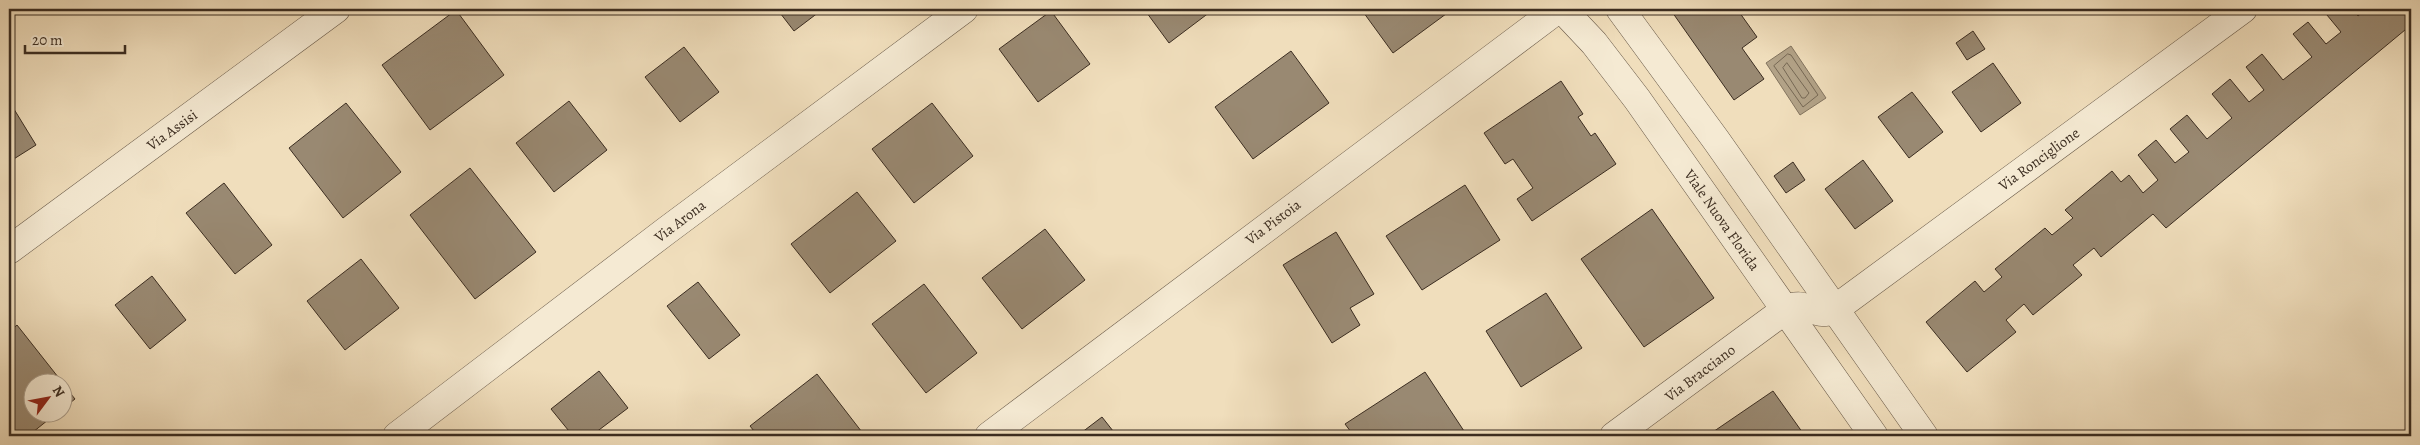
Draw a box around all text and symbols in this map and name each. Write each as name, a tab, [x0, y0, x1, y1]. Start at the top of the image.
scale bar	[25, 22, 125, 54]
text: 20 m	[32, 30, 63, 50]
street label: Via Assisi	[142, 105, 201, 156]
street label: Via Ronciglione	[1994, 123, 2084, 196]
street label: Viale Nuova Florida	[1679, 165, 1764, 275]
street label: Via Arona	[649, 195, 710, 247]
street label: Via Pistoia	[1240, 195, 1305, 250]
street label: Via Bracciano	[1660, 340, 1739, 407]
north arrow	[22, 372, 72, 422]
text: N	[48, 382, 69, 401]

